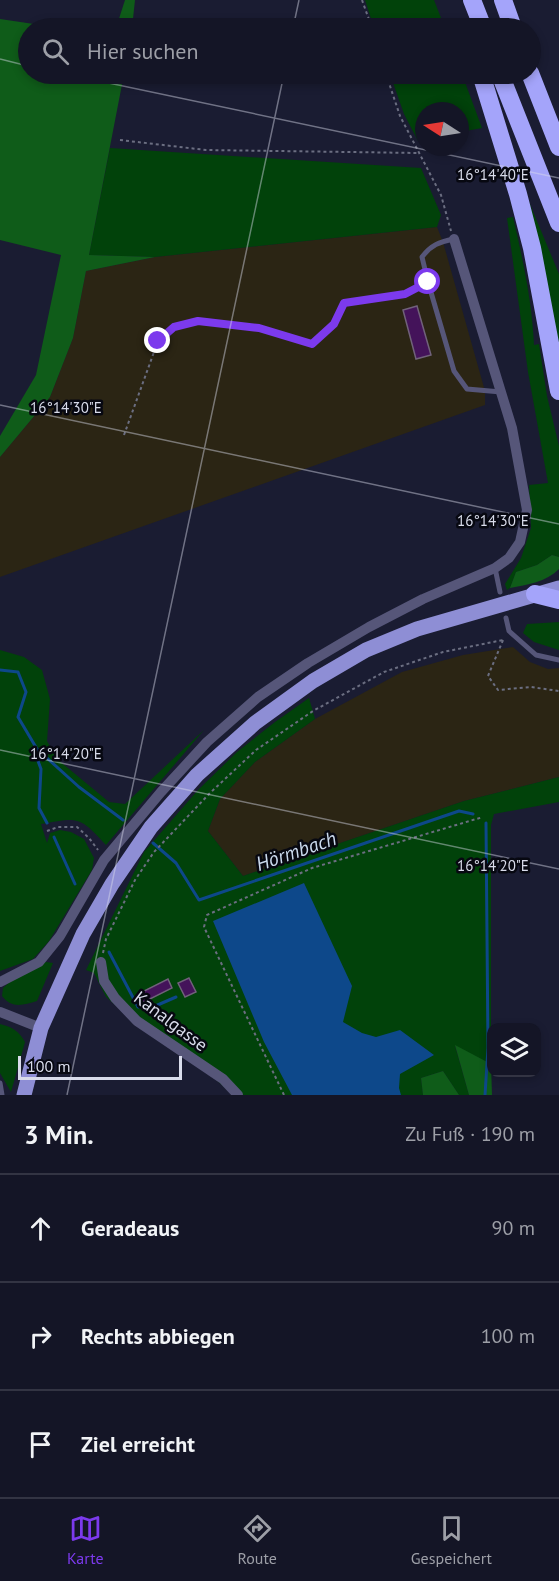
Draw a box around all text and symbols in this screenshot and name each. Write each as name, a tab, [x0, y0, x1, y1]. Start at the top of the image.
search box	[18, 18, 541, 84]
icon: search	[39, 35, 72, 68]
text: Hier suchen	[87, 37, 199, 65]
north arrow	[415, 102, 469, 156]
text: 16°14'40"E	[457, 165, 529, 184]
route start	[414, 268, 440, 294]
route end	[144, 327, 170, 353]
text: 16°14'30"E	[30, 398, 102, 417]
text: 16°14'30"E	[457, 511, 529, 530]
text: 16°14'20"E	[30, 744, 102, 763]
water label: Hörmbach	[252, 825, 340, 877]
text: 16°14'20"E	[457, 856, 529, 875]
street label: Kanalgasse	[130, 986, 212, 1056]
map controls	[487, 1023, 541, 1077]
button: layers	[487, 1023, 541, 1077]
scale bar	[18, 1053, 182, 1080]
text: 100 m	[27, 1056, 70, 1076]
text: 3 Min.	[24, 1118, 94, 1151]
text: Zu Fuß · 190 m	[405, 1121, 535, 1147]
icon: ahead	[24, 1212, 57, 1245]
text: Geradeaus	[81, 1214, 179, 1242]
text: 90 m	[492, 1215, 535, 1241]
icon: right	[24, 1320, 57, 1353]
text: Rechts abbiegen	[81, 1322, 235, 1350]
text: 100 m	[481, 1323, 535, 1349]
icon: arrive	[24, 1428, 57, 1461]
text: Ziel erreicht	[81, 1430, 195, 1458]
tab: Karte	[67, 1512, 104, 1568]
tab: Route	[238, 1512, 277, 1568]
tab: Gespeichert	[411, 1512, 492, 1568]

